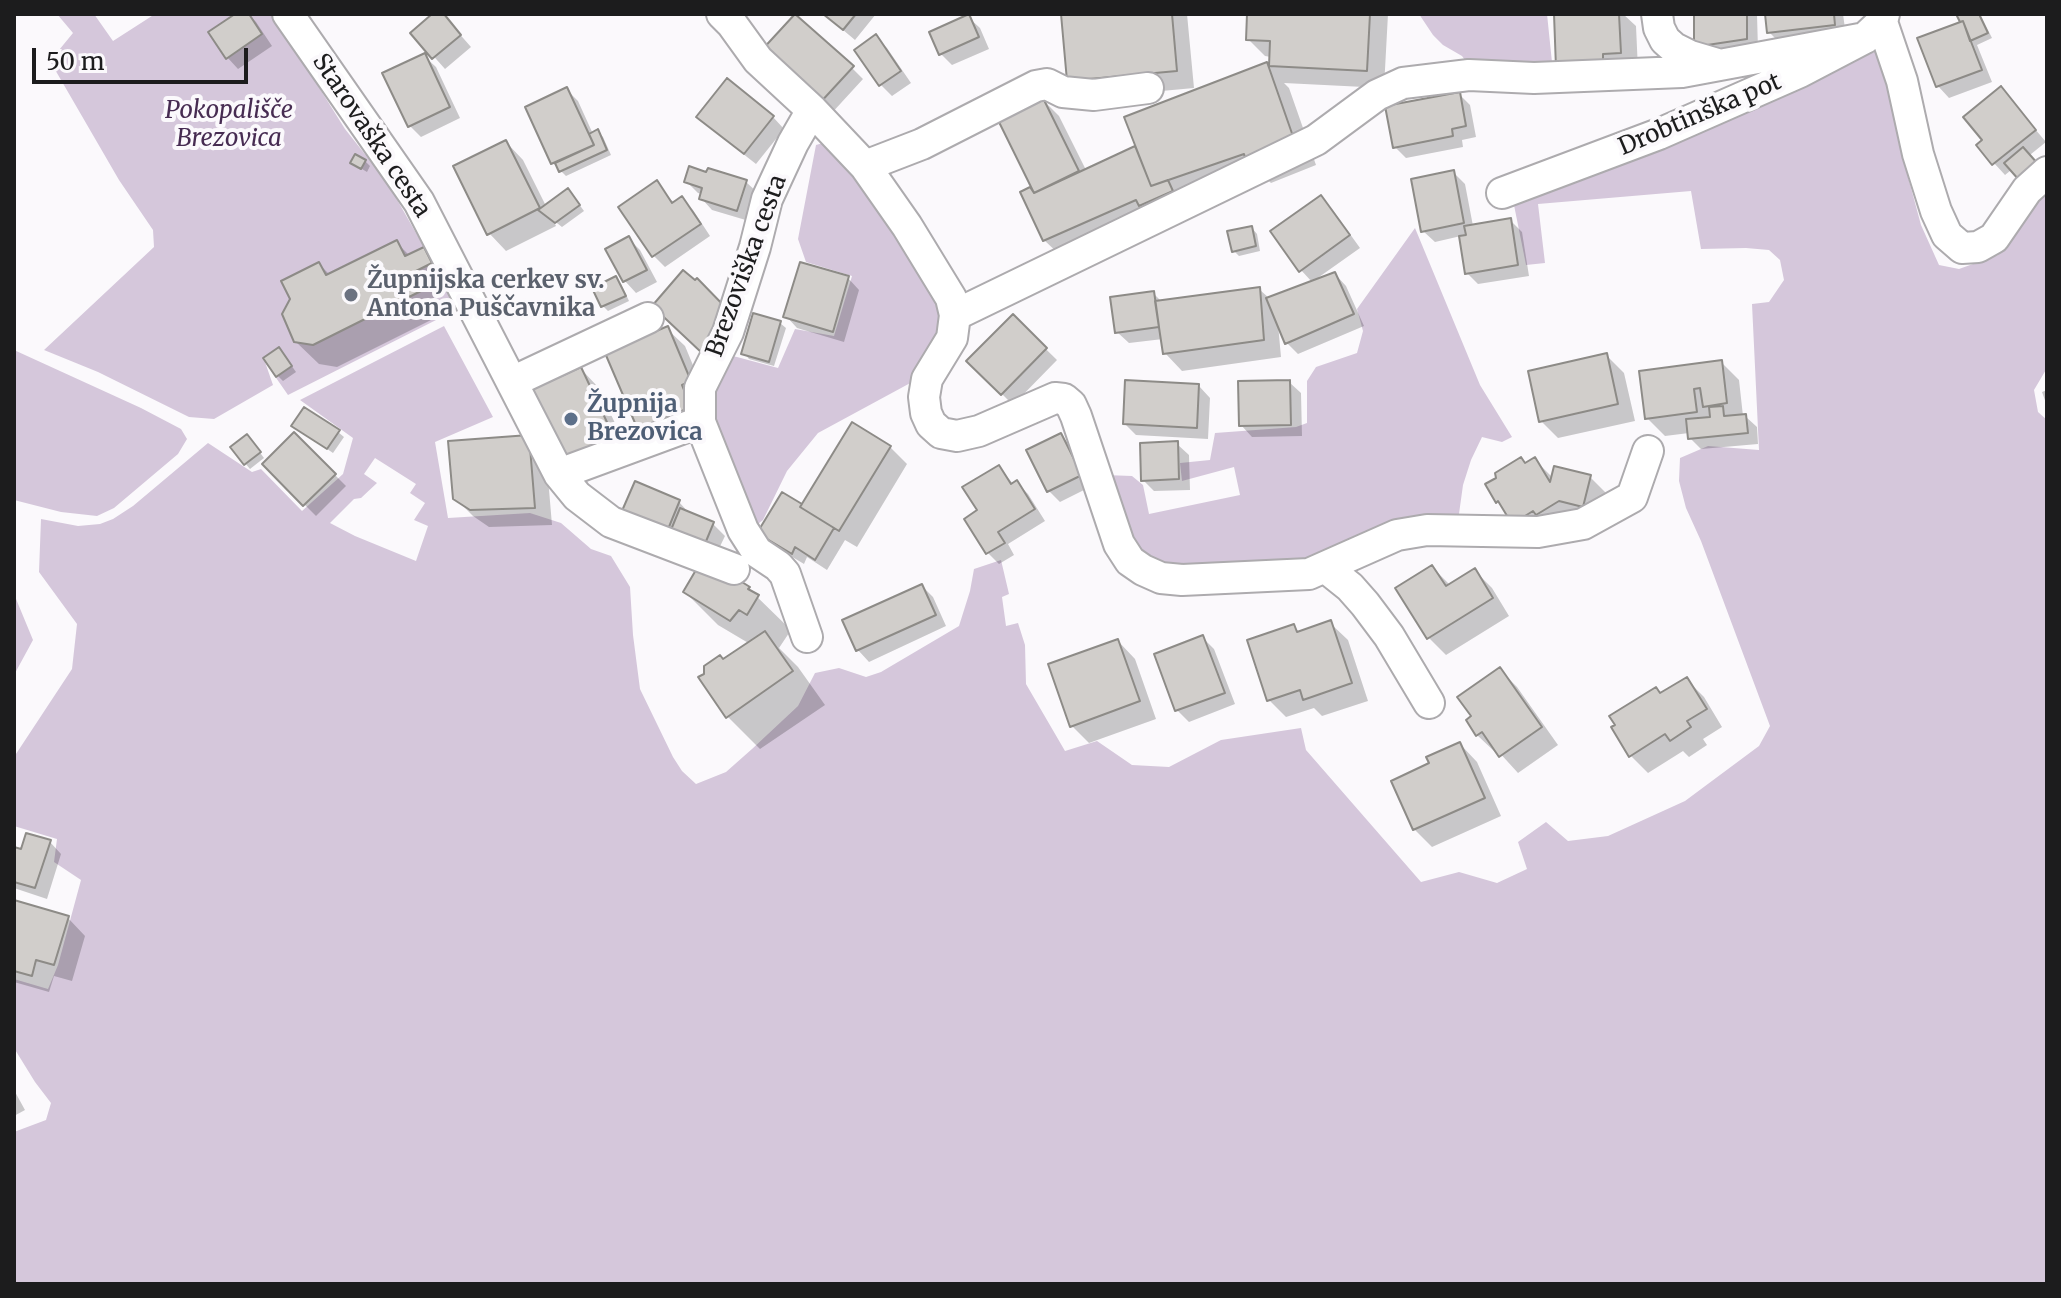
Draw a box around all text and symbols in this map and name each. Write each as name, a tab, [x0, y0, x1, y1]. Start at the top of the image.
scale bar	[36, 32, 252, 82]
text: 50 m	[46, 46, 105, 77]
street label: Starovaška cesta	[306, 49, 436, 223]
street label: Drobtinška pot	[1614, 68, 1786, 162]
park label: Pokopališče Brezovica	[165, 97, 293, 153]
street label: Brezoviška cesta	[701, 171, 793, 361]
place label: Župnijska cerkev sv. Antona Puščavnika	[367, 267, 605, 323]
marker: Župnijska cerkev sv. Antona Puščavnika	[342, 286, 360, 304]
place label: Župnija Brezovica	[587, 391, 703, 447]
marker: Župnija Brezovica	[562, 410, 580, 428]

